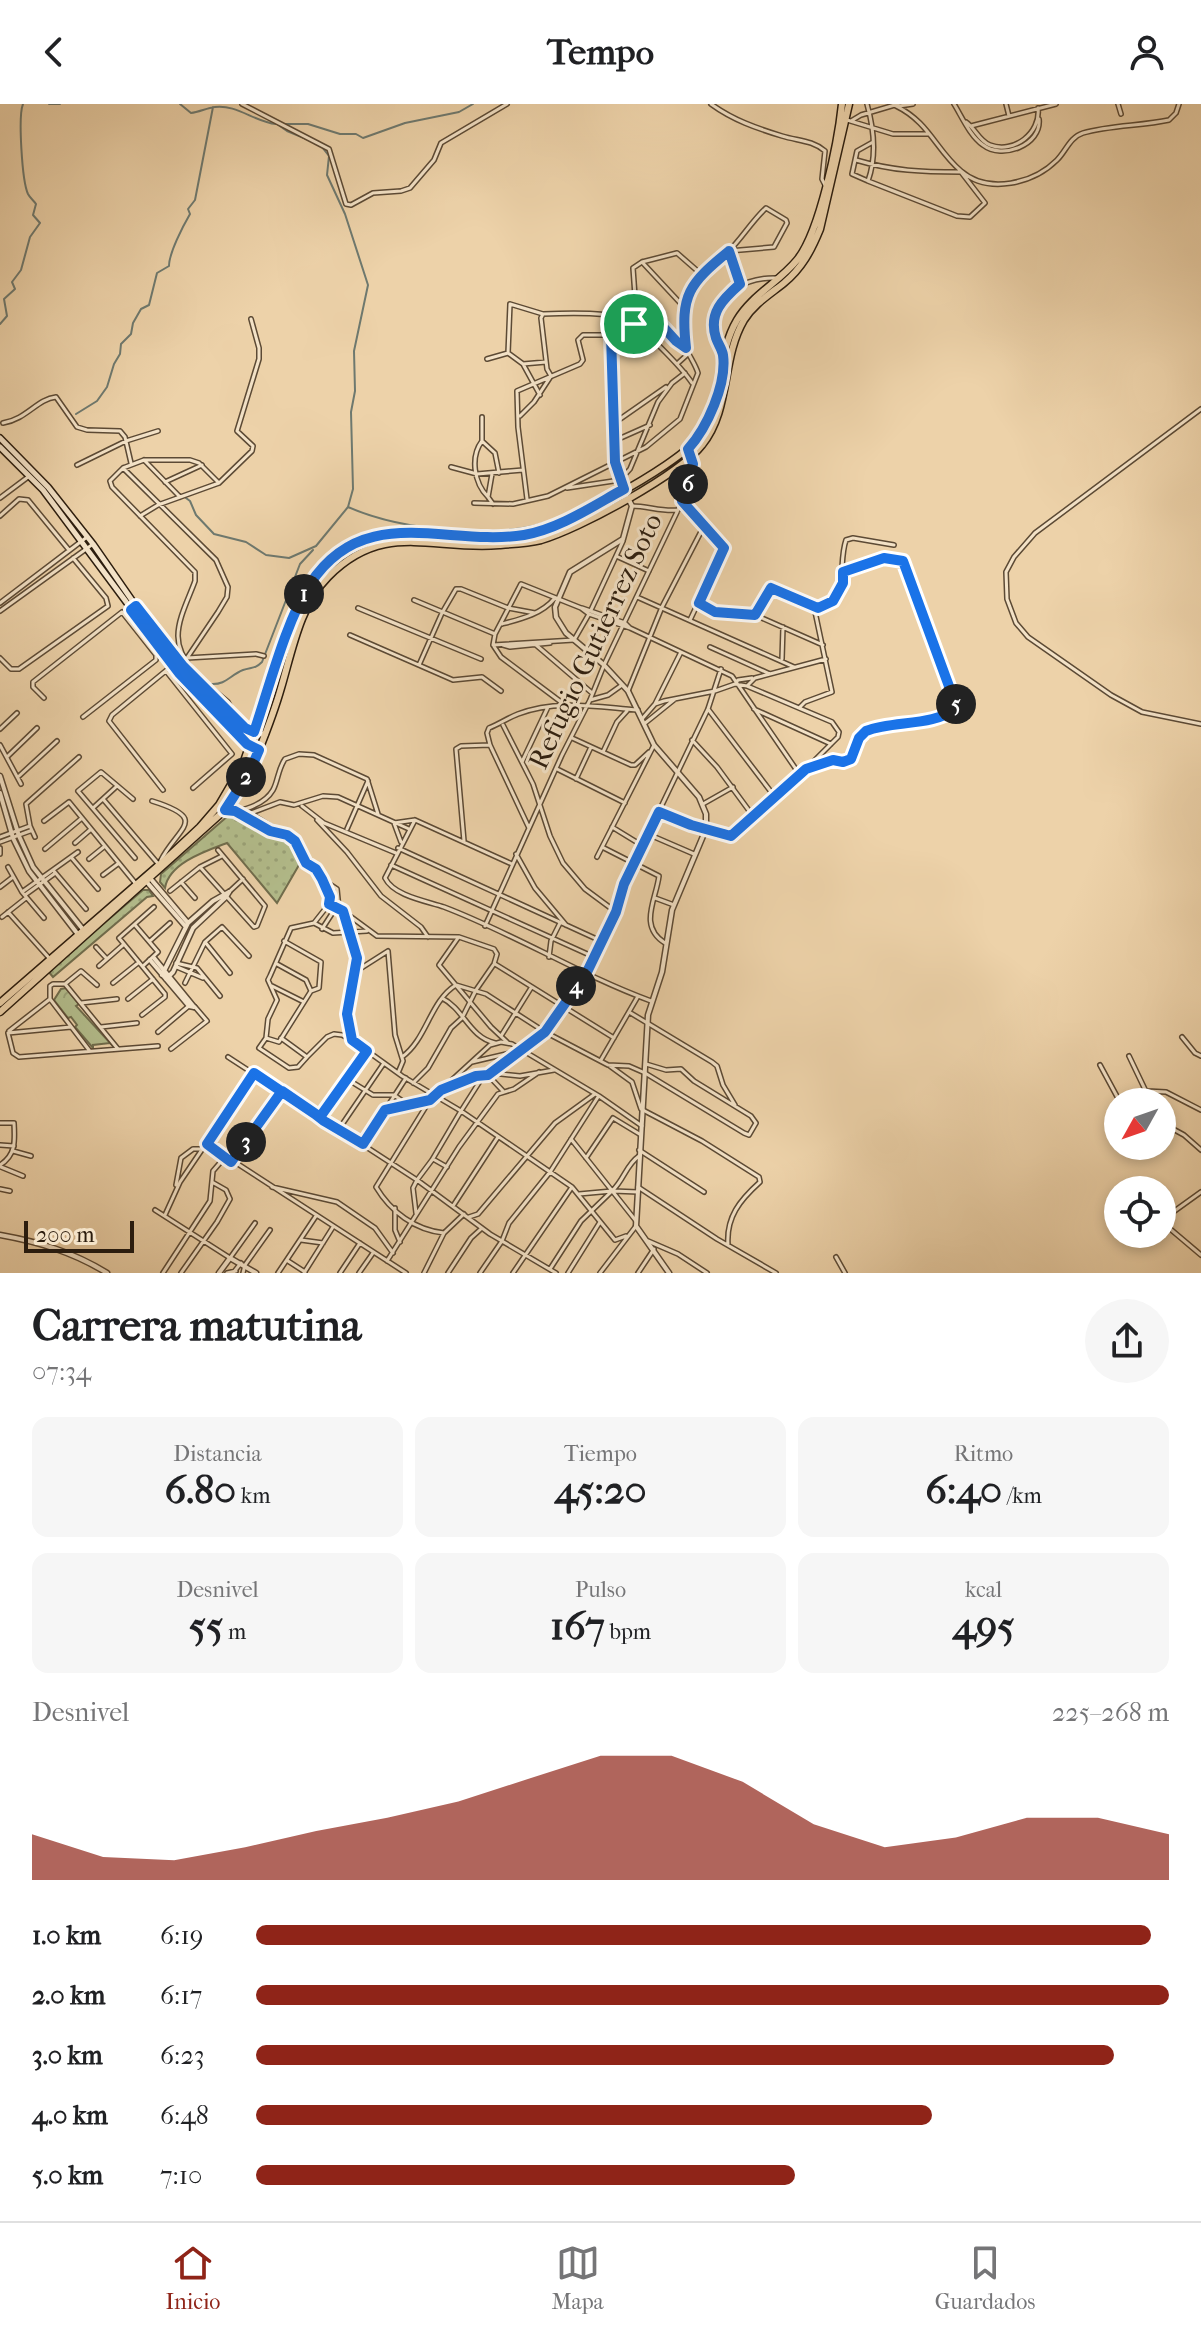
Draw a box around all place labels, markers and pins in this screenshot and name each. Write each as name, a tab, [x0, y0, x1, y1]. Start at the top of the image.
pin	[600, 290, 668, 358]
pin: 6	[668, 464, 708, 504]
pin: 1	[284, 574, 324, 614]
pin: 5	[936, 684, 976, 724]
pin: 2	[226, 757, 266, 797]
pin: 4	[556, 966, 596, 1006]
pin: 3	[226, 1122, 266, 1162]

